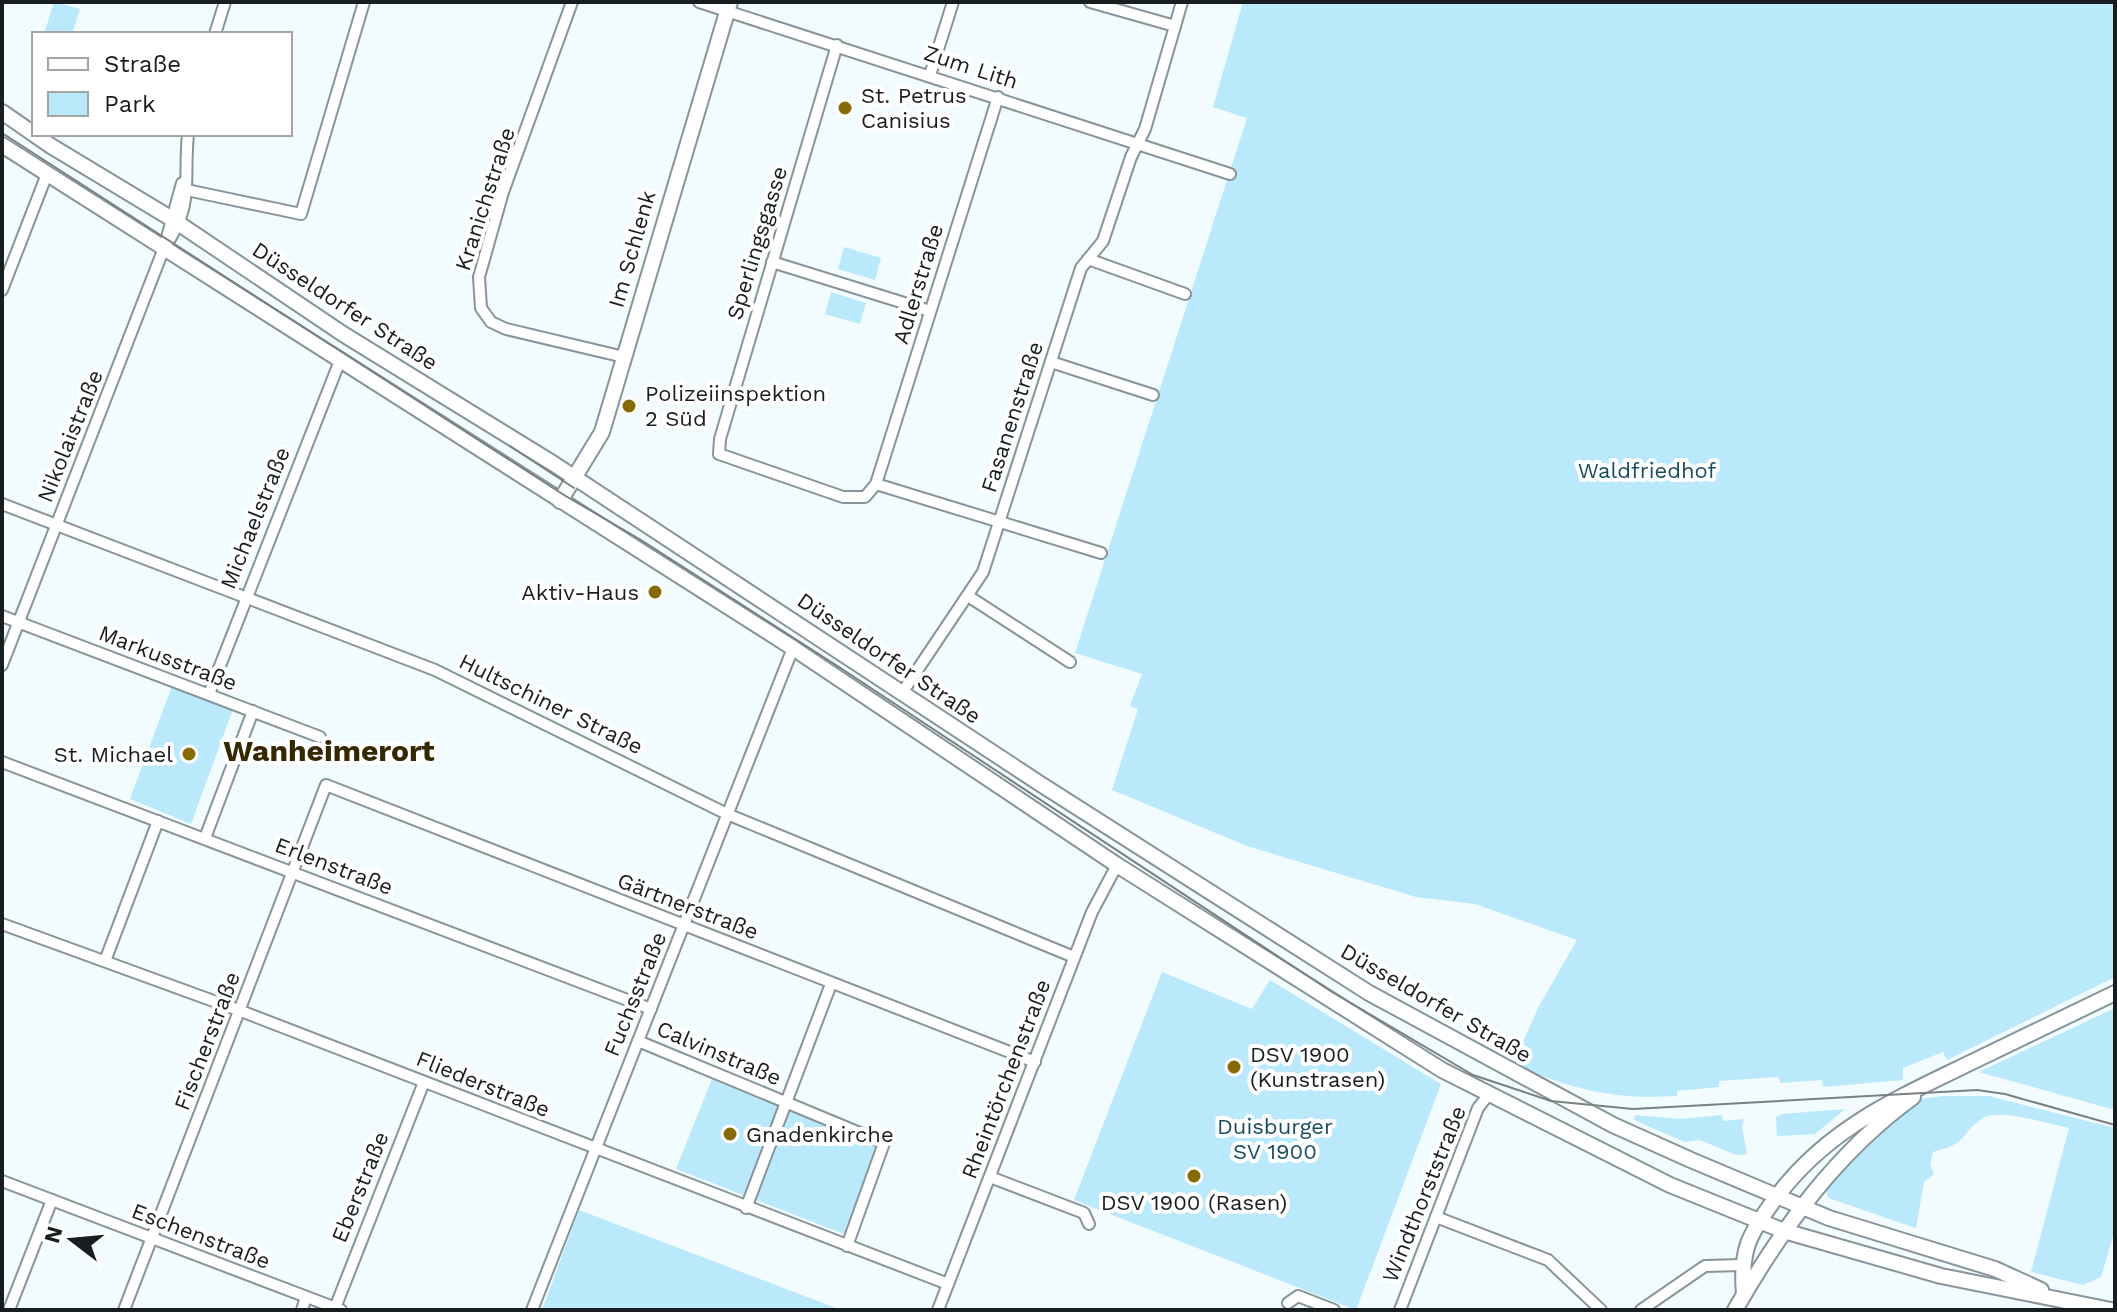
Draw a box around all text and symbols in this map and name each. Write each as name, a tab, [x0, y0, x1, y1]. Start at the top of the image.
legend	[32, 32, 292, 136]
street label: Zum Lith	[921, 40, 1021, 94]
text: Straße	[104, 50, 181, 78]
place label: St. Petrus Canisius	[861, 83, 967, 133]
text: Park	[104, 90, 156, 118]
marker: St. Petrus Canisius	[836, 99, 854, 117]
street label: Kranichstraße	[450, 124, 520, 274]
street label: Sperlingsgasse	[722, 163, 792, 323]
street label: Im Schlenk	[603, 188, 661, 310]
street label: Adlerstraße	[888, 221, 948, 347]
street label: Düsseldorfer Straße	[248, 237, 442, 375]
street label: Fasanenstraße	[976, 339, 1048, 495]
street label: Nikolaistraße	[32, 366, 108, 506]
place label: Polizeiinspektion 2 Süd	[645, 381, 826, 431]
marker: Polizeiinspektion 2 Süd	[620, 397, 638, 415]
street label: Michaelstraße	[215, 443, 295, 593]
park label: Waldfriedhof	[1578, 458, 1717, 483]
place label: Aktiv-Haus	[521, 580, 639, 605]
marker: Aktiv-Haus	[646, 583, 664, 601]
street label: Düsseldorfer Straße	[793, 587, 985, 729]
street label: Markusstraße	[95, 620, 241, 696]
street label: Hultschiner Straße	[455, 649, 647, 759]
district label: Wanheimerort	[223, 733, 435, 768]
place label: St. Michael	[54, 742, 173, 767]
marker: St. Michael	[180, 745, 198, 763]
street label: Erlenstraße	[272, 832, 396, 900]
street label: Gärtnerstraße	[614, 868, 762, 944]
street label: Fuchsstraße	[599, 928, 671, 1060]
street label: Düsseldorfer Straße	[1336, 938, 1536, 1068]
street label: Fischerstraße	[169, 968, 245, 1114]
street label: Rheintörchenstraße	[956, 976, 1056, 1182]
street label: Calvinstraße	[653, 1016, 785, 1090]
place label: DSV 1900 (Kunstrasen)	[1250, 1042, 1385, 1092]
street label: Fliederstraße	[413, 1046, 553, 1122]
marker: DSV 1900 (Kunstrasen)	[1225, 1058, 1243, 1076]
street label: Windthorststraße	[1377, 1102, 1471, 1286]
park label: Duisburger SV 1900	[1217, 1114, 1333, 1164]
place label: Gnadenkirche	[746, 1122, 894, 1147]
marker: Gnadenkirche	[721, 1125, 739, 1143]
street label: Eberstraße	[326, 1128, 394, 1246]
marker: DSV 1900 (Rasen)	[1185, 1167, 1203, 1185]
place label: DSV 1900 (Rasen)	[1101, 1190, 1287, 1215]
street label: Eschenstraße	[128, 1198, 274, 1274]
north arrow	[32, 1200, 112, 1280]
text: N	[39, 1223, 68, 1246]

